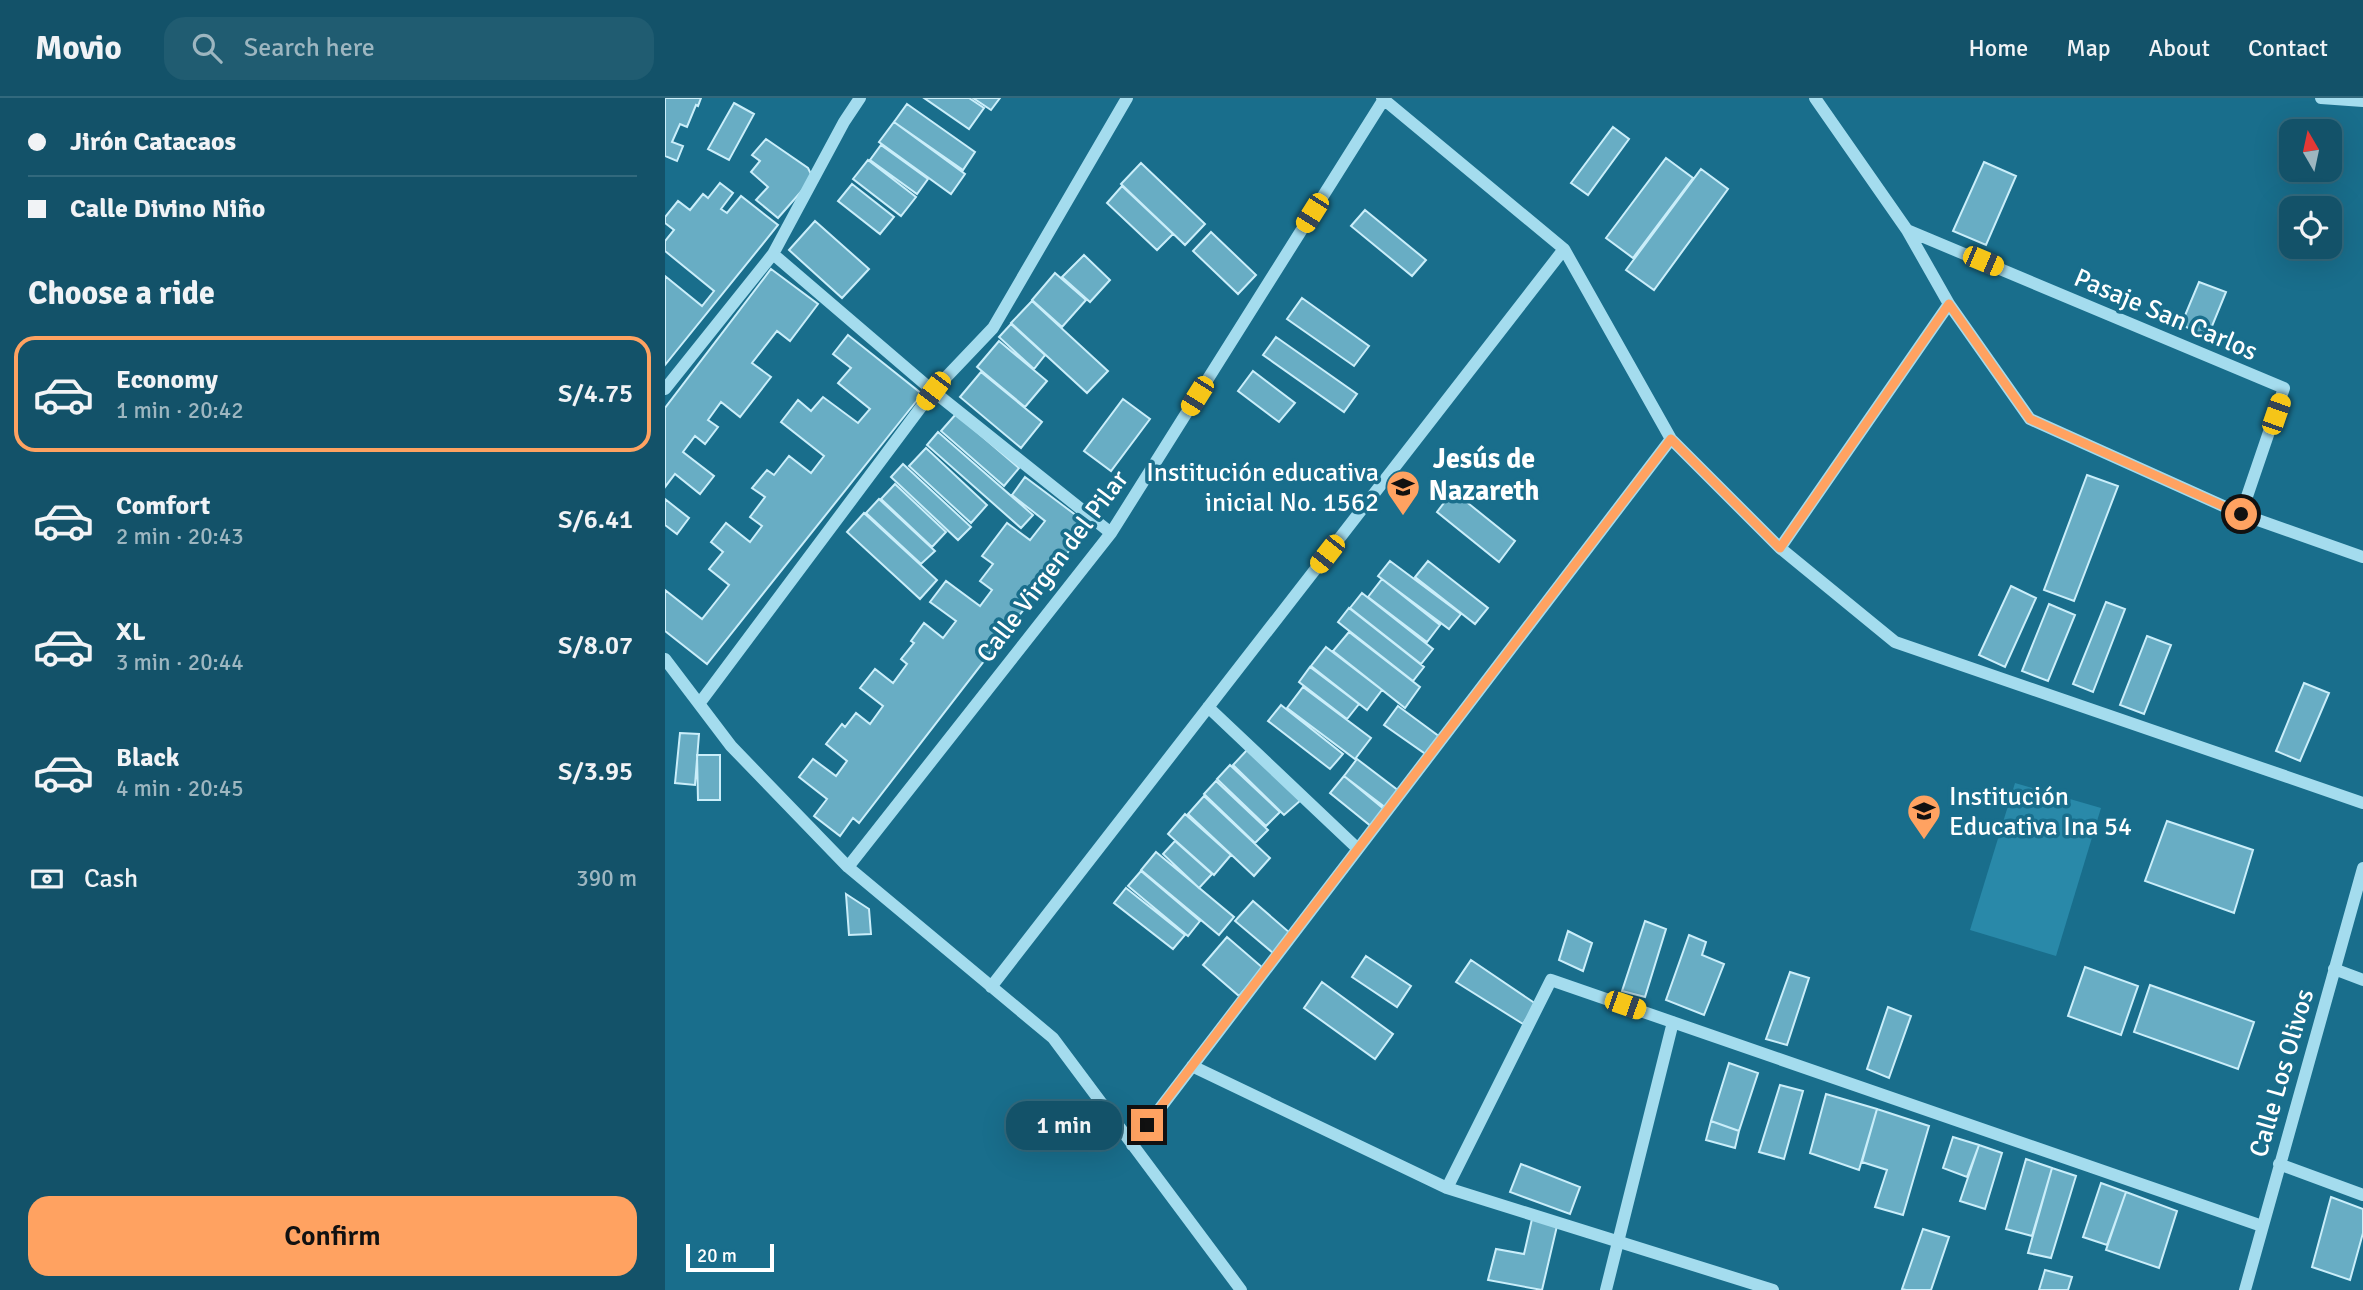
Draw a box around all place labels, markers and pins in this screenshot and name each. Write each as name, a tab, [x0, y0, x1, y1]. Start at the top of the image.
place label: Institución educativa inicial No. 1562	[1146, 457, 1379, 519]
school or university icon: Institución educativa inicial No. 1562	[1384, 468, 1422, 517]
place label: Institución Educativa Ina 54	[1949, 781, 2132, 843]
school or university icon: Institución Educativa Ina 54	[1905, 792, 1943, 841]

